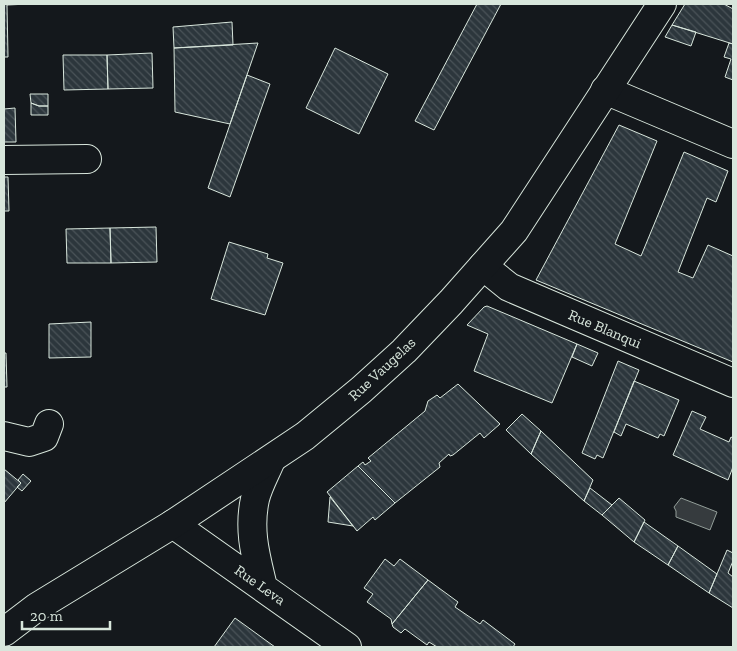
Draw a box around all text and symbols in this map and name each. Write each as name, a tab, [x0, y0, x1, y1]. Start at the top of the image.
street label: Rue Blanqui	[566, 306, 644, 352]
street label: Rue Vaugelas	[345, 333, 419, 405]
street label: Rue Leva	[231, 561, 289, 609]
scale bar	[22, 598, 110, 630]
text: 20 m	[30, 607, 63, 625]

